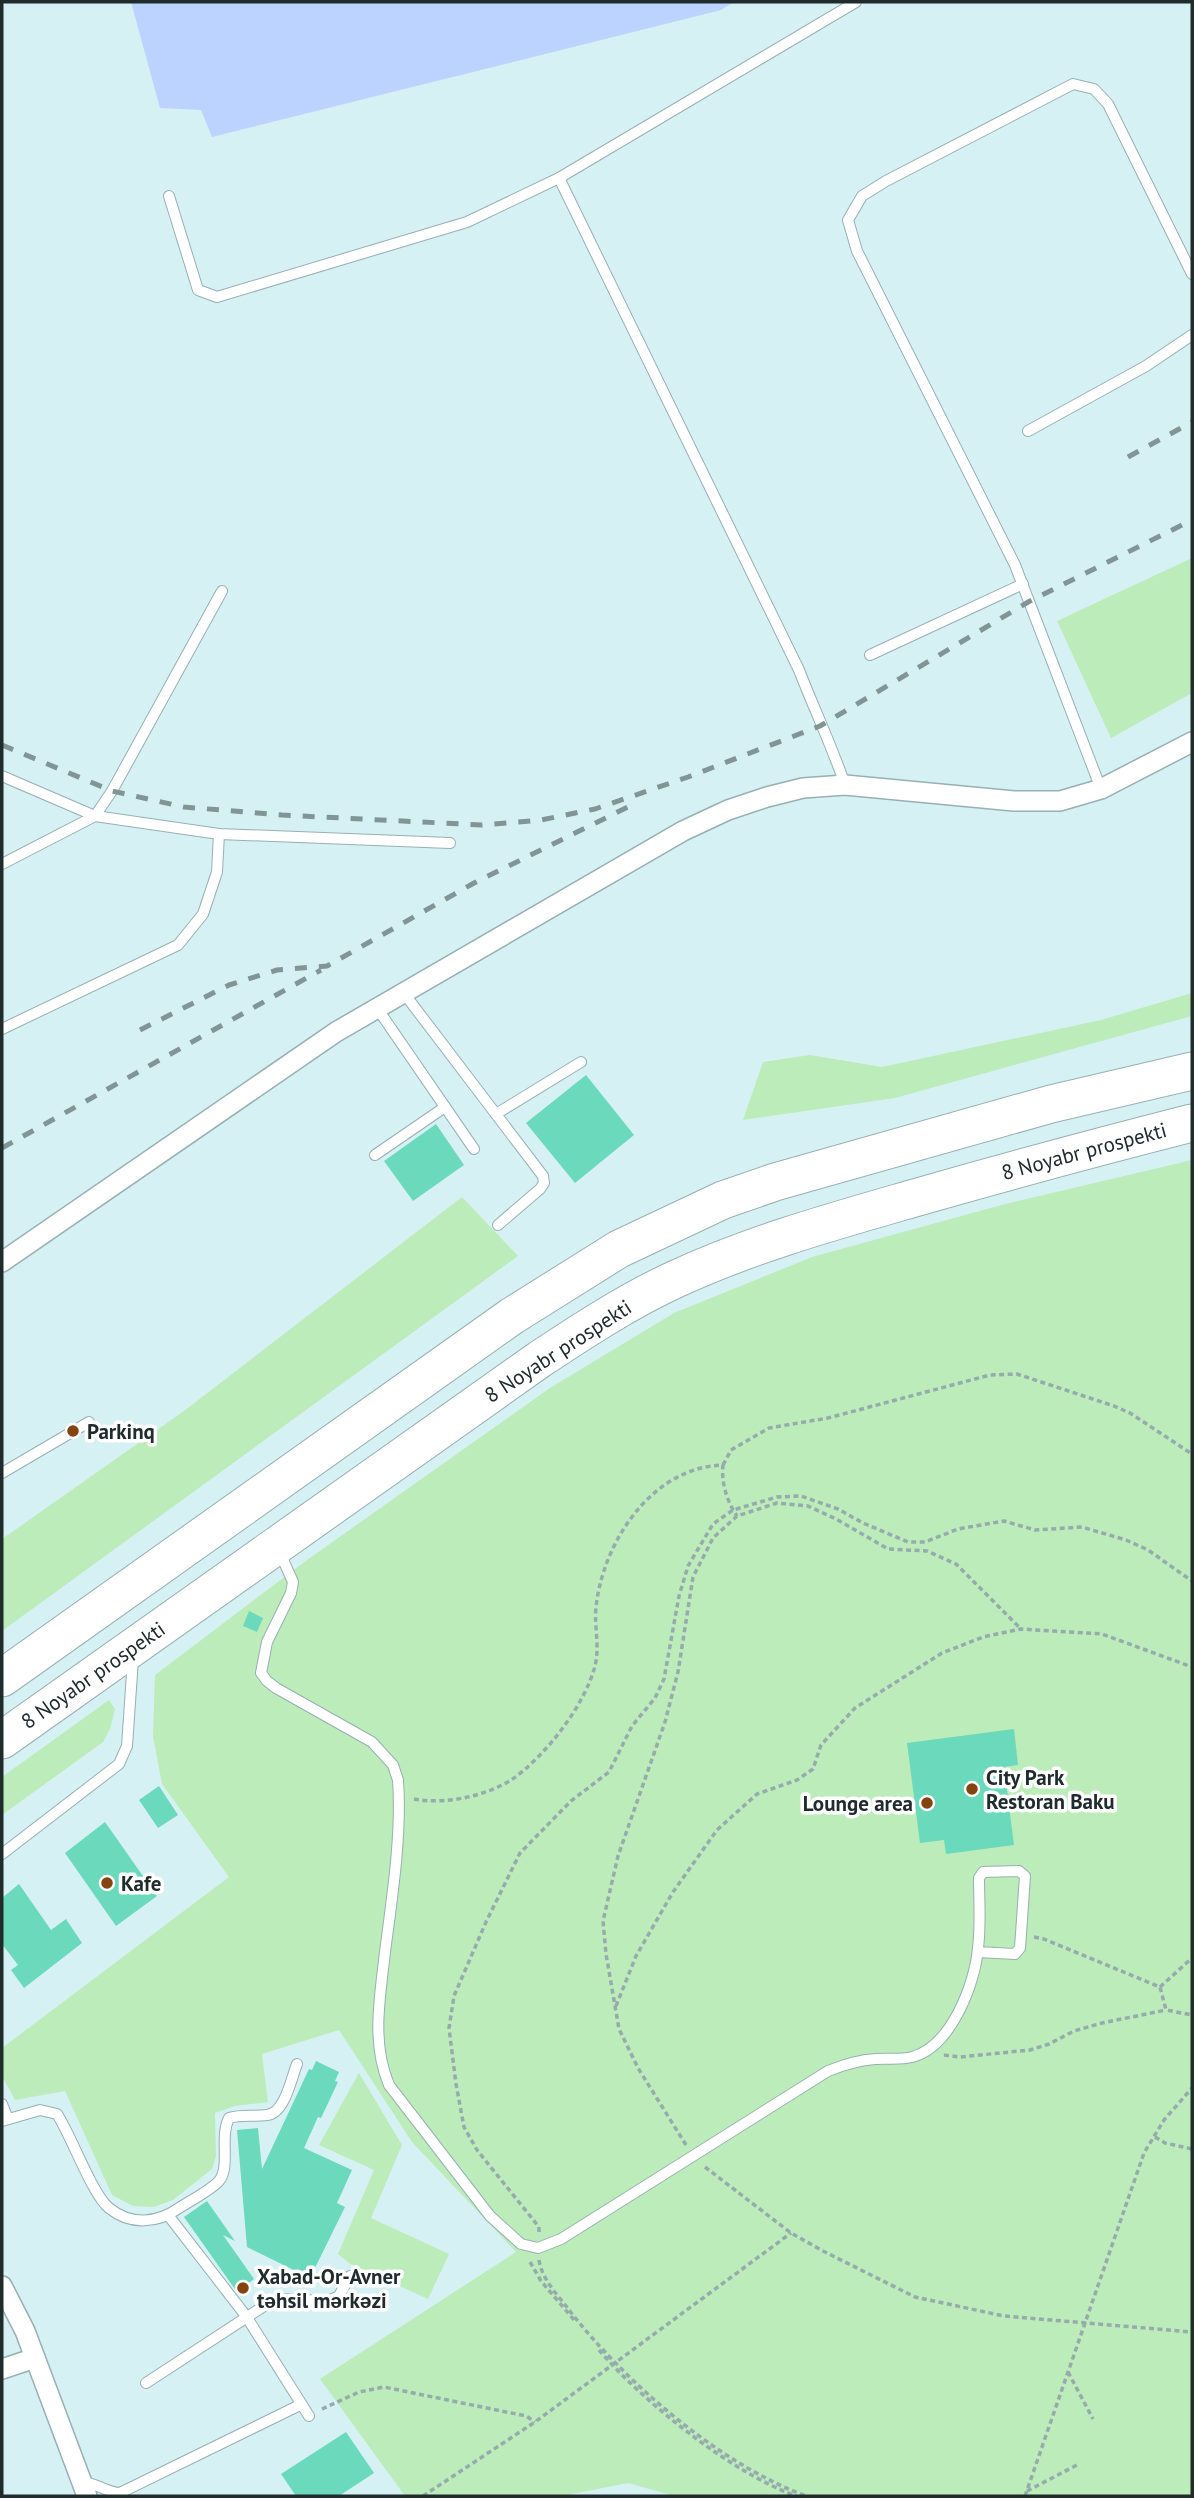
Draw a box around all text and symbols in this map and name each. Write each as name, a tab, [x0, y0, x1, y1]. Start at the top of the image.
street label: 8 Noyabr prospekti	[998, 1116, 1170, 1186]
street label: 8 Noyabr prospekti	[479, 1293, 637, 1409]
place label: Parkinq	[87, 1418, 155, 1445]
marker: Parkinq	[65, 1423, 81, 1439]
street label: 8 Noyabr prospekti	[16, 1615, 170, 1735]
place label: City Park Restoran Baku	[986, 1764, 1115, 1815]
marker: City Park Restoran Baku	[964, 1781, 980, 1797]
place label: Lounge area	[803, 1790, 913, 1817]
marker: Lounge area	[919, 1795, 935, 1811]
place label: Kafe	[121, 1870, 161, 1897]
marker: Kafe	[99, 1875, 115, 1891]
place label: Xabad-Or-Avner təhsil mərkəzi	[257, 2263, 401, 2314]
marker: Xabad-Or-Avner təhsil mərkəzi	[235, 2280, 251, 2296]

